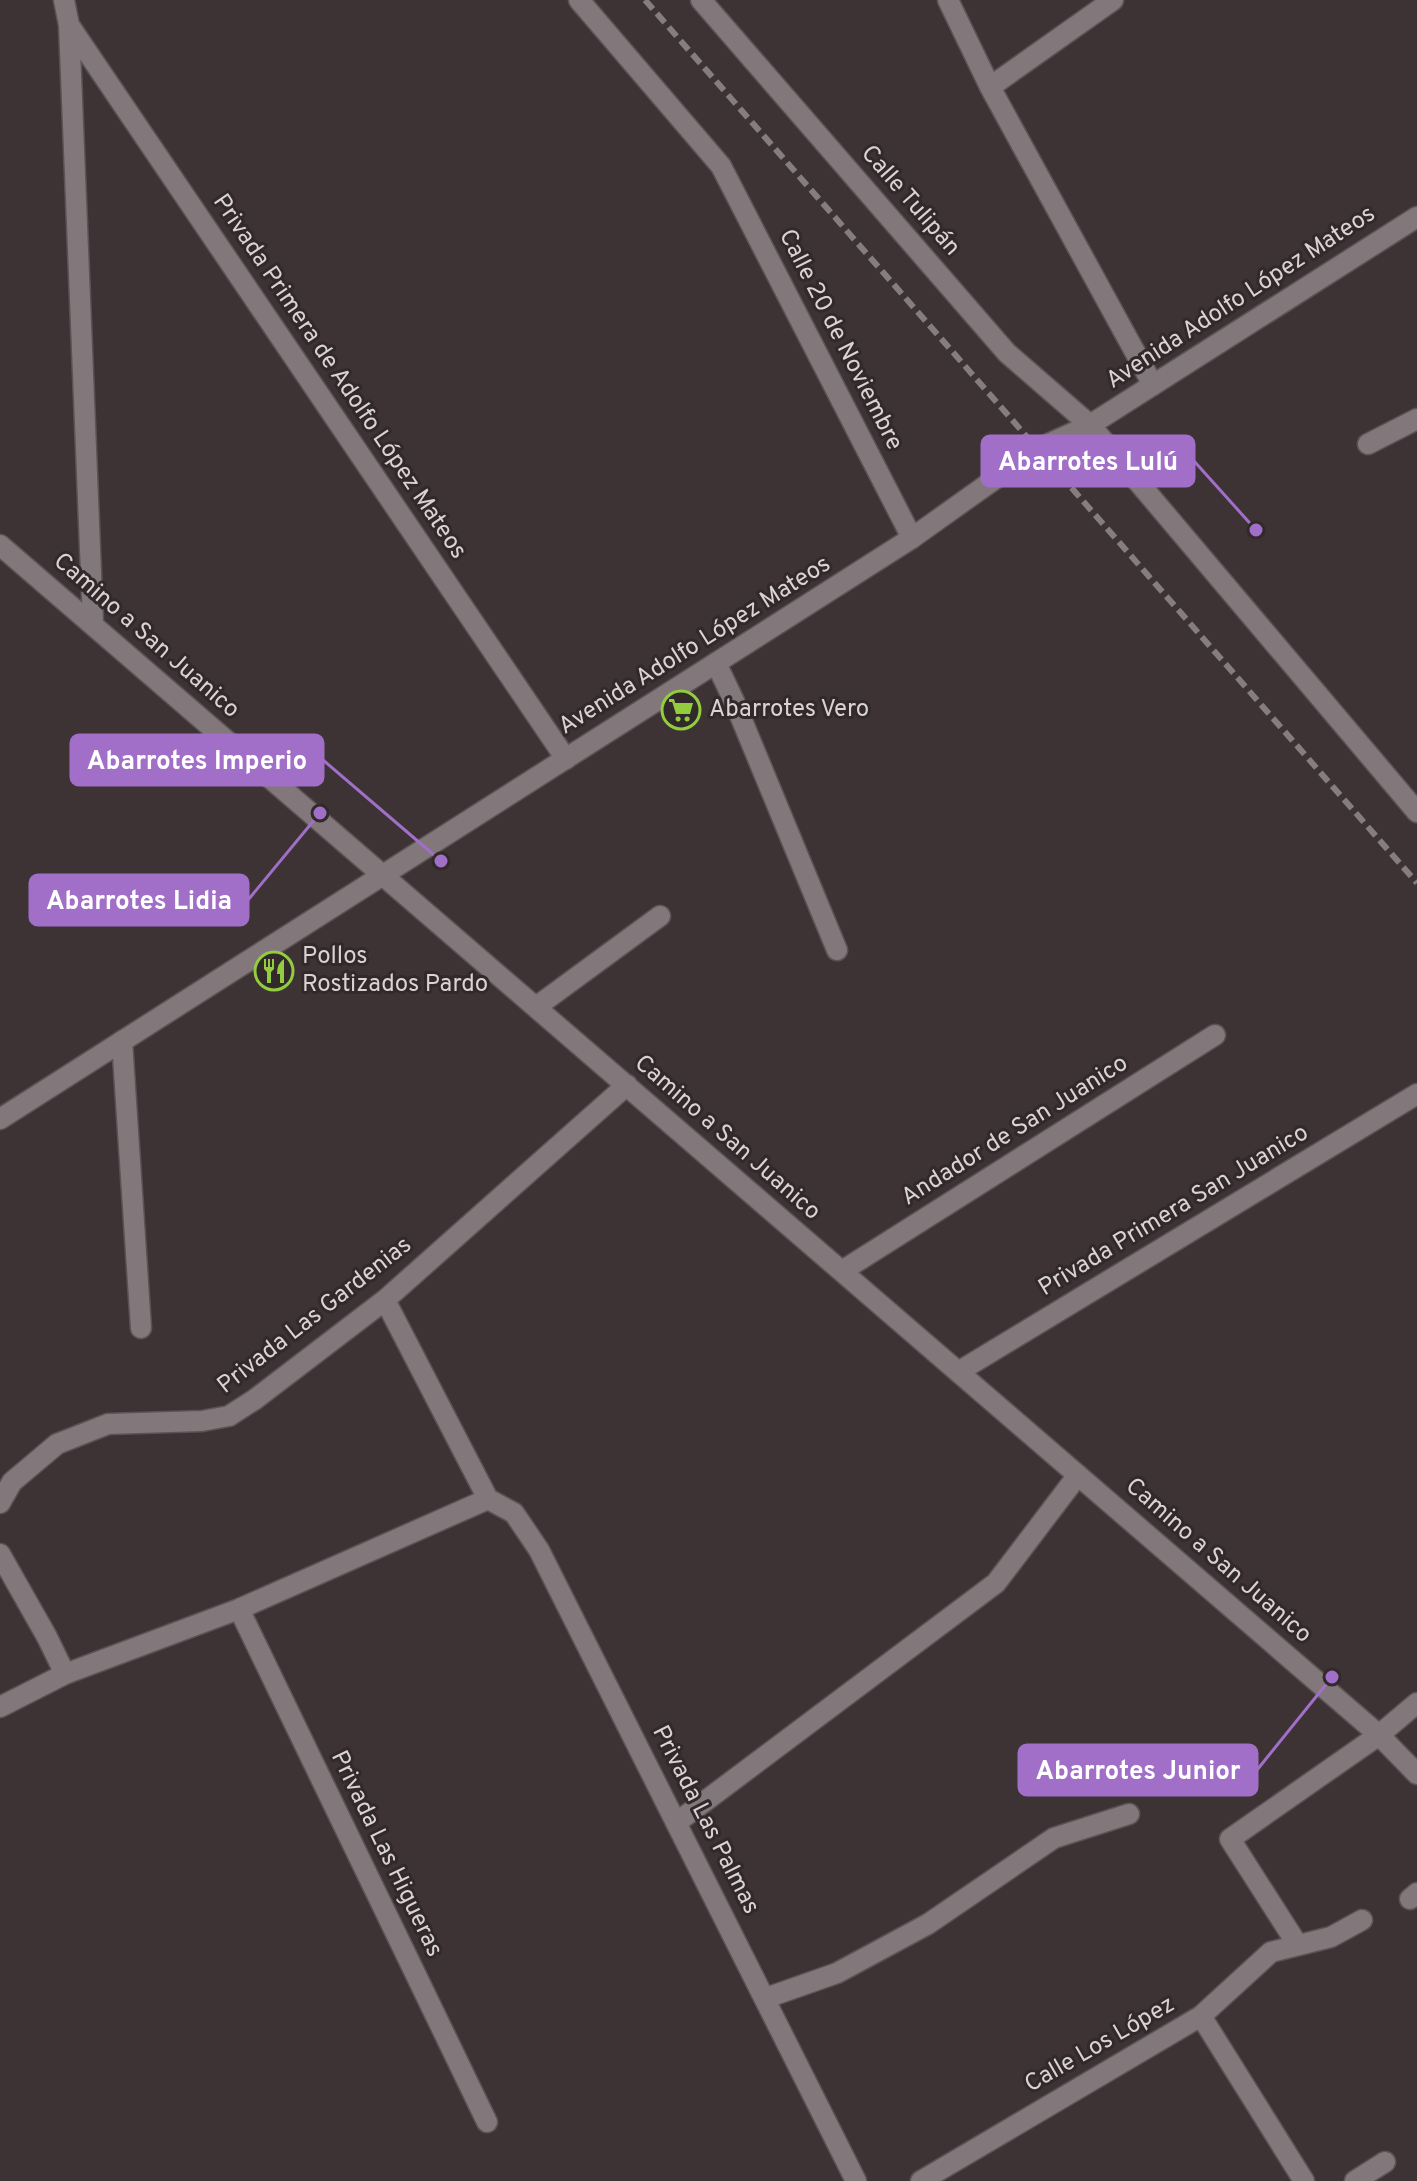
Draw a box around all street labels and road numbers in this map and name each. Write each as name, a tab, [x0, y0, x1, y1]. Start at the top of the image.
street label: Calle Tulipán	[854, 139, 966, 263]
street label: Privada Primera de Adolfo López Mateos	[205, 189, 473, 565]
street label: Avenida Adolfo López Mateos	[1101, 200, 1381, 396]
street label: Calle 20 de Noviembre	[771, 224, 909, 456]
street label: Camino a San Juanico	[47, 547, 245, 725]
street label: Avenida Adolfo López Mateos	[553, 550, 837, 742]
street label: Camino a San Juanico	[628, 1049, 826, 1227]
street label: Andador de San Juanico	[896, 1049, 1134, 1213]
street label: Privada Primera San Juanico	[1034, 1118, 1314, 1304]
street label: Privada Las Gardenias	[212, 1231, 418, 1401]
street label: Camino a San Juanico	[1119, 1472, 1317, 1650]
street label: Privada Las Palmas	[644, 1721, 766, 1919]
street label: Privada Las Higueras	[323, 1746, 449, 1962]
street label: Calle Los López	[1020, 1990, 1180, 2100]

